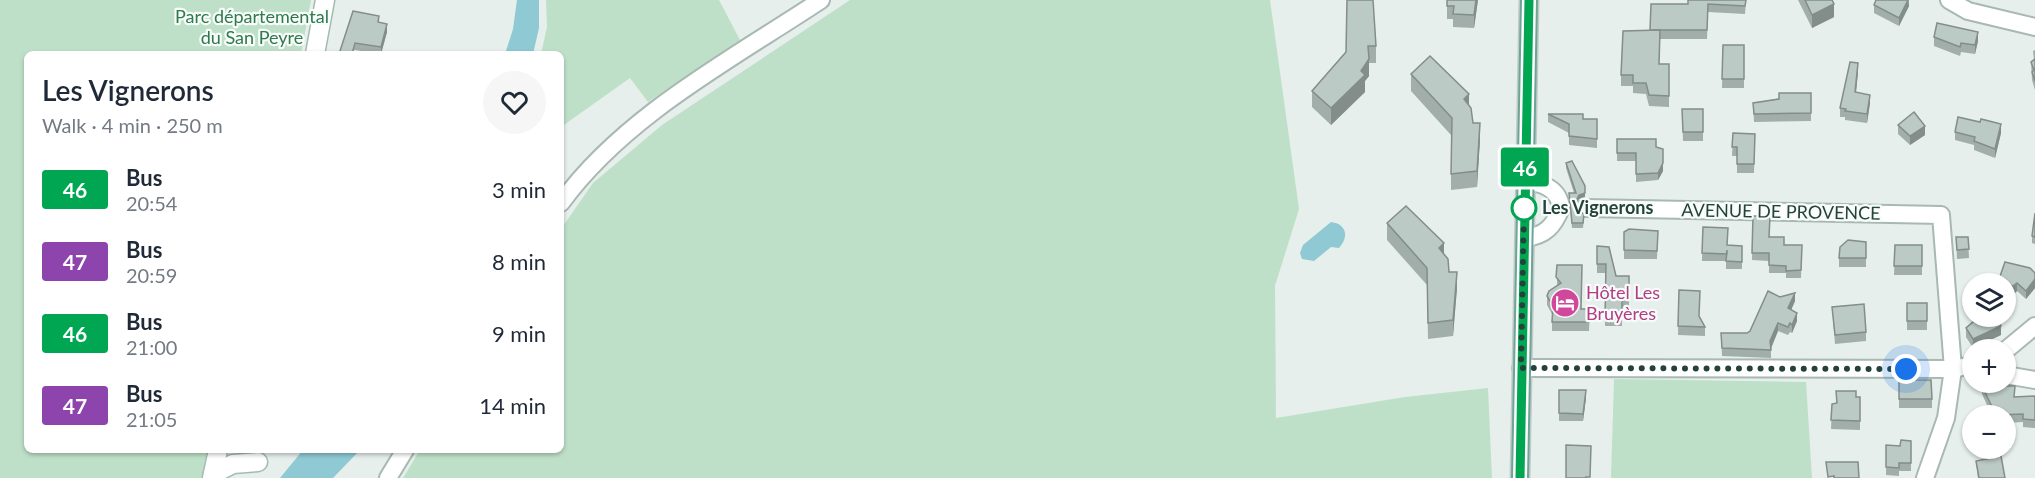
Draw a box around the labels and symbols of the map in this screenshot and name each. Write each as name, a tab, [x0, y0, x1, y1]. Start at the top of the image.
park label: Parc départemental du San Peyre	[175, 5, 329, 48]
line badge: 46	[1498, 148, 1552, 186]
marker: Les Vignerons	[1511, 195, 1537, 221]
place label: Les Vignerons	[1542, 196, 1653, 218]
street label: AVENUE DE PROVENCE	[1681, 198, 1881, 224]
place label: Hôtel Les Bruyères	[1586, 281, 1660, 324]
hotel icon: Hôtel Les Bruyères	[1549, 287, 1581, 319]
your location	[1891, 354, 1921, 384]

